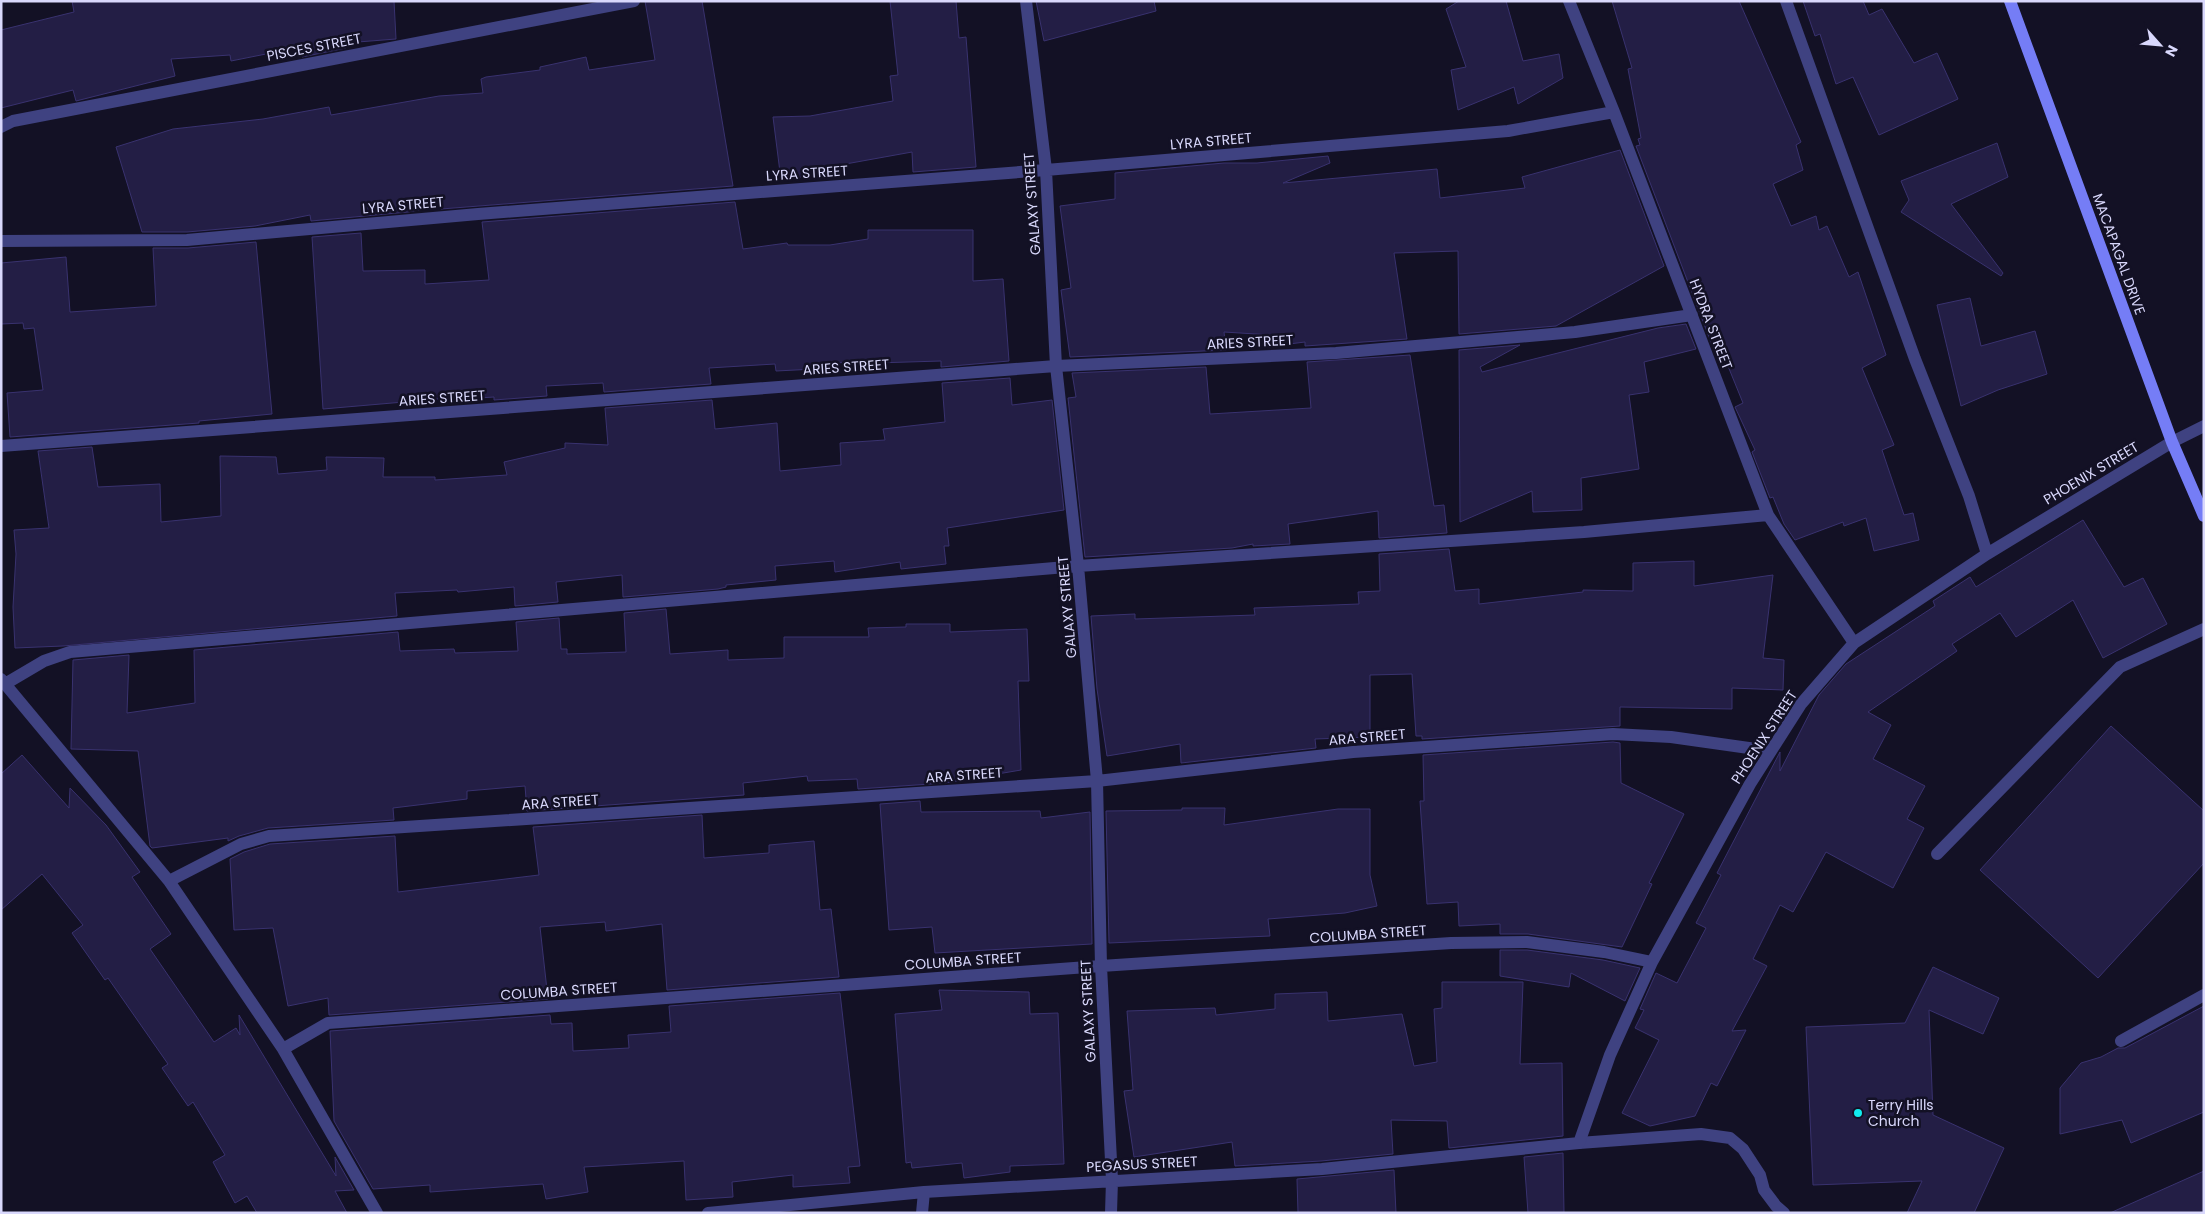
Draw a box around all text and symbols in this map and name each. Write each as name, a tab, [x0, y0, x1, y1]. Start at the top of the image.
north arrow	[2135, 20, 2185, 70]
street label: PISCES STREET	[265, 28, 363, 66]
text: N	[2160, 42, 2183, 60]
street label: LYRA STREET	[1169, 127, 1253, 155]
street label: GALAXY STREET	[1018, 152, 1046, 256]
street label: LYRA STREET	[765, 160, 849, 186]
street label: MACAPAGAL DRIVE	[2088, 190, 2150, 318]
street label: LYRA STREET	[361, 191, 445, 219]
street label: HYDRA STREET	[1685, 276, 1738, 373]
street label: ARIES STREET	[1206, 330, 1294, 354]
street label: ARIES STREET	[802, 354, 890, 380]
street label: ARIES STREET	[398, 385, 486, 411]
street label: PHOENIX STREET	[2040, 436, 2143, 509]
street label: GALAXY STREET	[1053, 555, 1081, 659]
street label: PHOENIX STREET	[1726, 686, 1802, 788]
street label: ARA STREET	[1328, 724, 1407, 750]
street label: ARA STREET	[925, 762, 1004, 788]
street label: ARA STREET	[521, 789, 600, 815]
street label: COLUMBA STREET	[1309, 920, 1428, 948]
street label: COLUMBA STREET	[904, 947, 1023, 975]
street label: GALAXY STREET	[1075, 959, 1101, 1063]
street label: COLUMBA STREET	[500, 977, 619, 1005]
place label: Terry Hills Church	[1868, 1095, 1934, 1131]
marker: Terry Hills Church	[1852, 1107, 1864, 1119]
street label: PEGASUS STREET	[1086, 1151, 1199, 1177]

